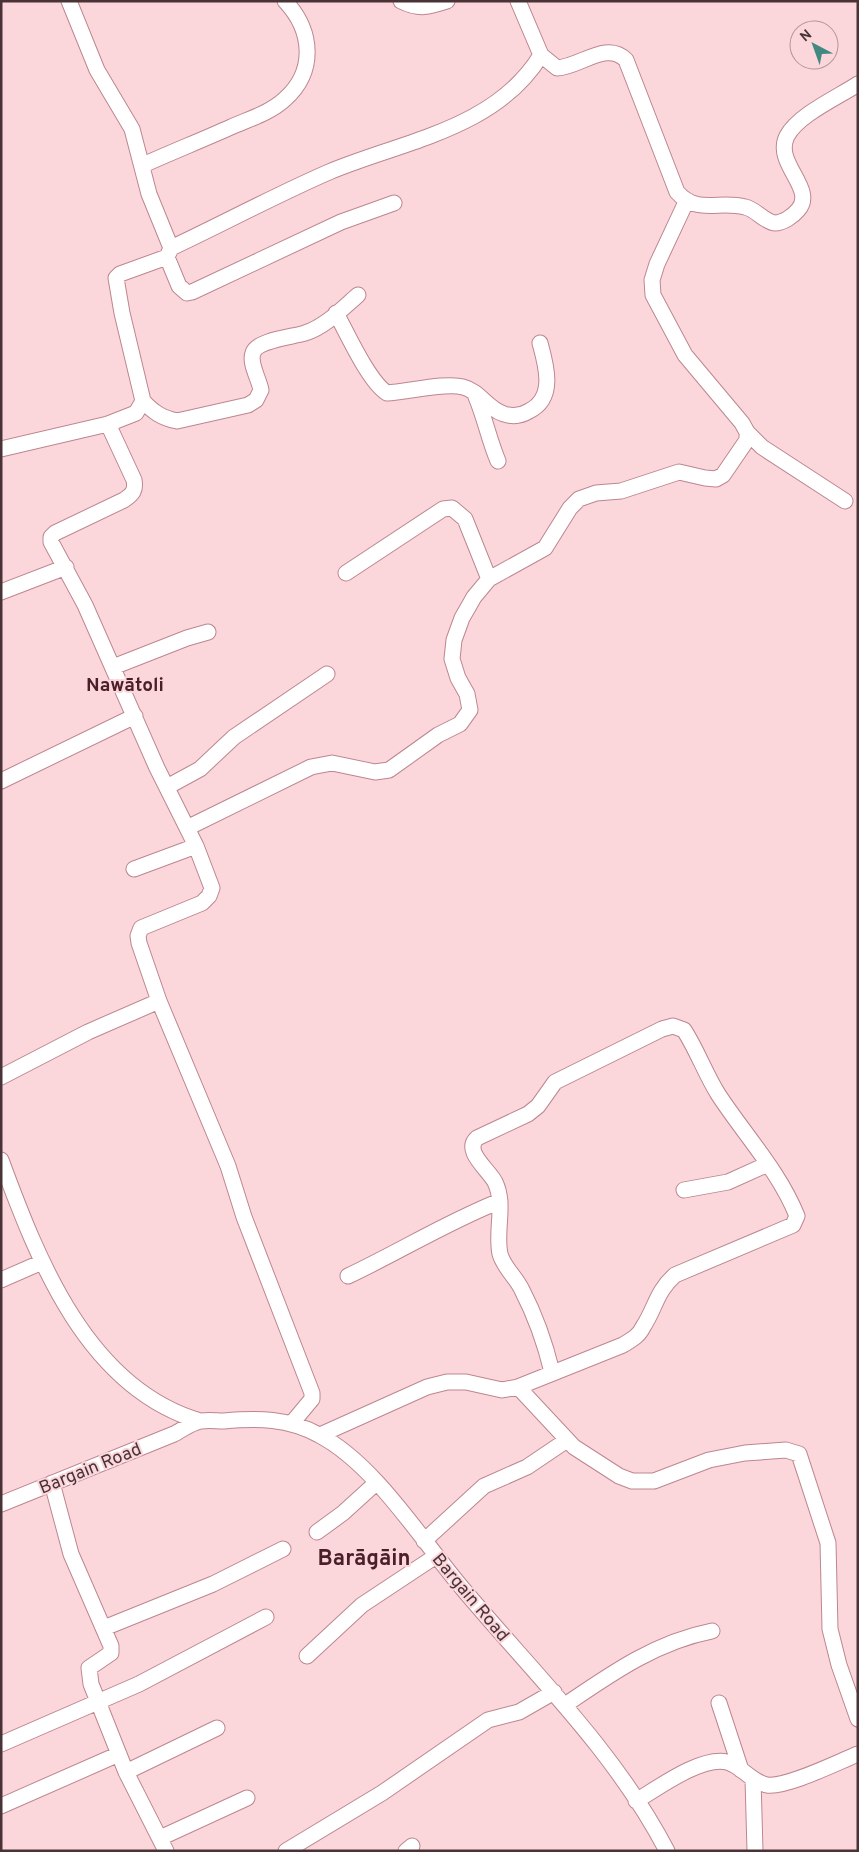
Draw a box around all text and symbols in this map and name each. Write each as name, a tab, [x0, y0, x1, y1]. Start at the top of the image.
north arrow	[789, 20, 839, 70]
text: N	[797, 27, 816, 46]
district label: Nawātoli	[86, 674, 164, 698]
street label: Bargain Road	[36, 1438, 145, 1500]
district label: Barāgāin	[317, 1546, 411, 1573]
street label: Bargain Road	[426, 1549, 514, 1647]

